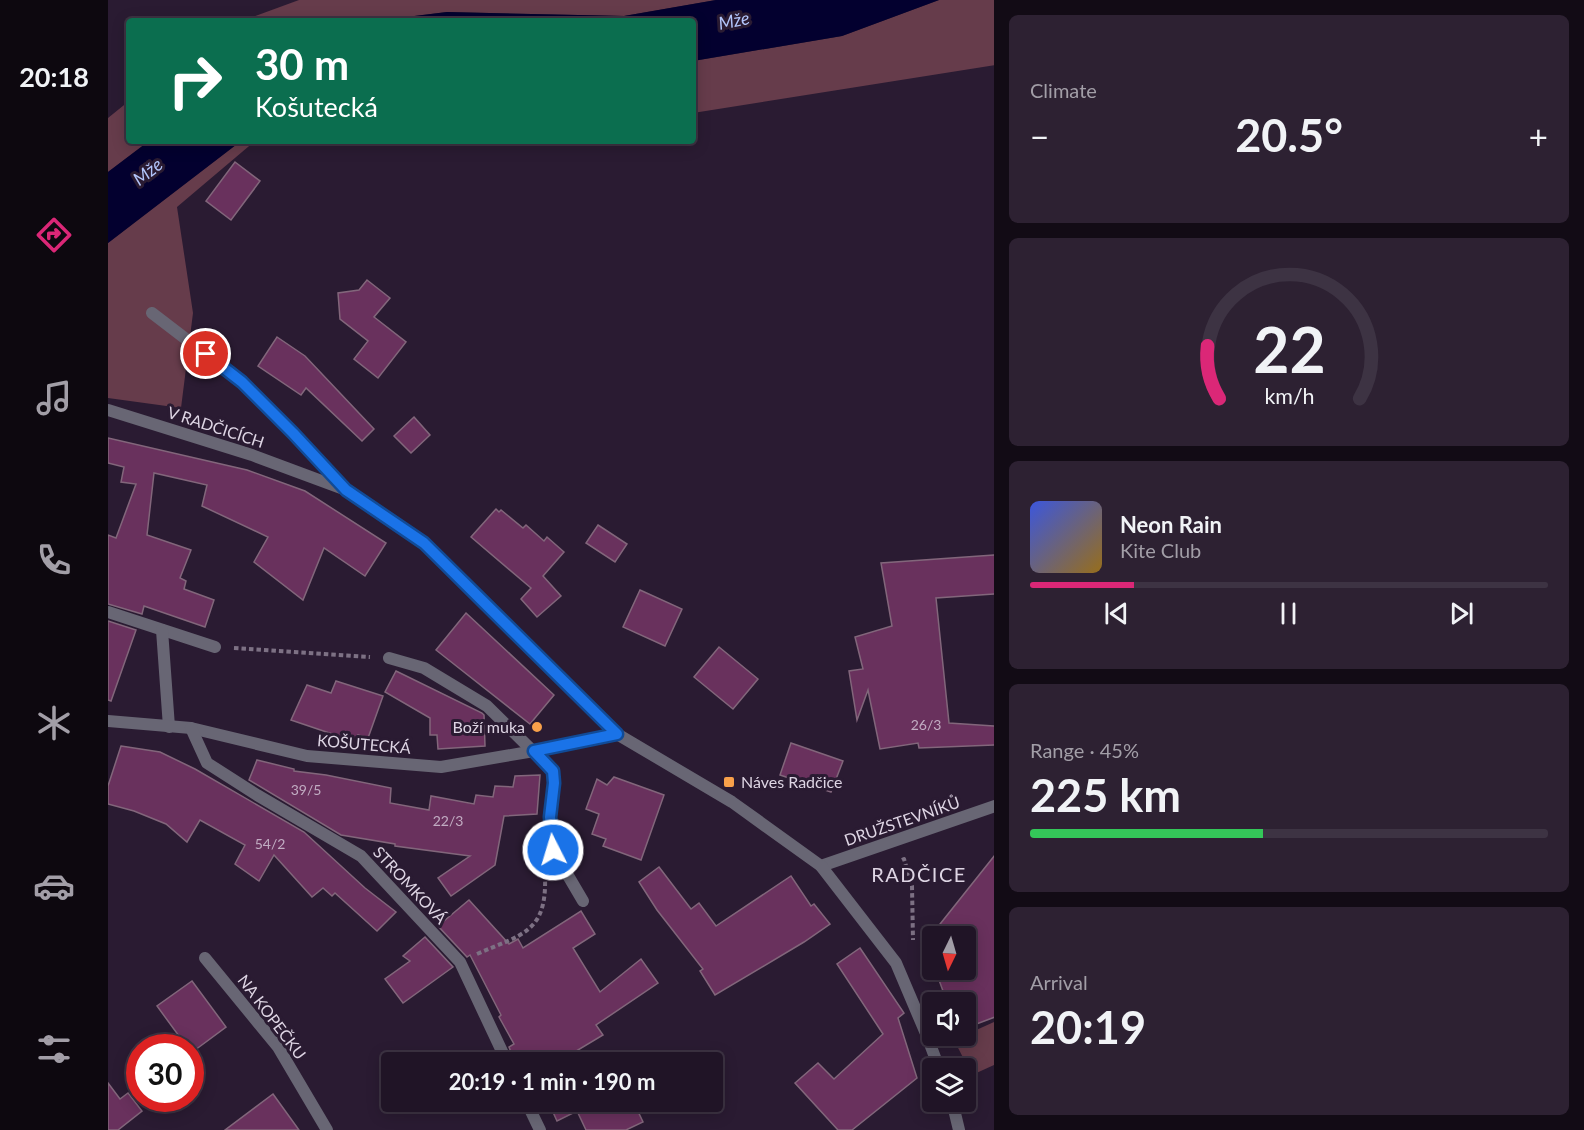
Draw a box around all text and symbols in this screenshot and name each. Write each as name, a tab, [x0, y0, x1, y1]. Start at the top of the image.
water label: Mže	[716, 6, 751, 34]
text: 30 m	[255, 39, 349, 89]
icon: right	[156, 42, 234, 120]
text: 20:18	[19, 60, 89, 93]
text: Climate	[1030, 78, 1097, 102]
text: Košutecká	[255, 90, 378, 123]
text: 20.5°	[1235, 108, 1343, 162]
text: −	[1030, 116, 1049, 156]
text: +	[1529, 116, 1548, 156]
water label: Mže	[128, 153, 167, 190]
icon: directions	[33, 214, 75, 256]
text: 22	[1253, 311, 1325, 386]
pin	[180, 328, 231, 379]
icon: arrive	[189, 337, 222, 370]
icon: music	[33, 377, 75, 419]
text: km/h	[1264, 383, 1314, 409]
street label: V RADČICÍCH	[165, 402, 267, 451]
text: Neon Rain	[1120, 511, 1222, 538]
text: Kite Club	[1120, 538, 1201, 562]
icon: phone	[33, 539, 75, 581]
icon: previous	[1100, 597, 1133, 630]
icon: pause	[1272, 597, 1305, 630]
icon: next	[1445, 597, 1478, 630]
icon: climate	[33, 702, 75, 744]
house number: 26/3	[911, 716, 941, 733]
place label: Boží muka	[453, 717, 525, 736]
marker: Boží muka	[530, 720, 544, 734]
street label: KOŠUTECKÁ	[317, 730, 412, 757]
text: Range · 45%	[1030, 738, 1139, 762]
text: 225 km	[1030, 768, 1181, 822]
place label: Náves Radčice	[741, 772, 843, 791]
marker: Náves Radčice	[722, 775, 736, 789]
house number: 39/5	[291, 781, 321, 798]
street label: DRUŽSTEVNÍKŮ	[842, 792, 962, 849]
house number: 22/3	[433, 812, 463, 829]
position arrow	[521, 818, 585, 882]
house number: 54/2	[255, 835, 285, 852]
street label: STROMKOVÁ	[370, 842, 451, 927]
district label: RADČICE	[871, 862, 967, 886]
icon: car	[33, 865, 75, 907]
north arrow	[922, 926, 976, 980]
map controls	[922, 926, 976, 1112]
text: Arrival	[1030, 970, 1088, 994]
street label: NA KOPEČKU	[234, 971, 310, 1063]
button: sound	[922, 992, 976, 1046]
text: 20:19	[1030, 1000, 1146, 1054]
icon: filters	[33, 1028, 75, 1070]
speed limit sign: 30	[126, 1034, 204, 1112]
button: layers	[922, 1058, 976, 1112]
text: 20:19 · 1 min · 190 m	[449, 1068, 655, 1095]

